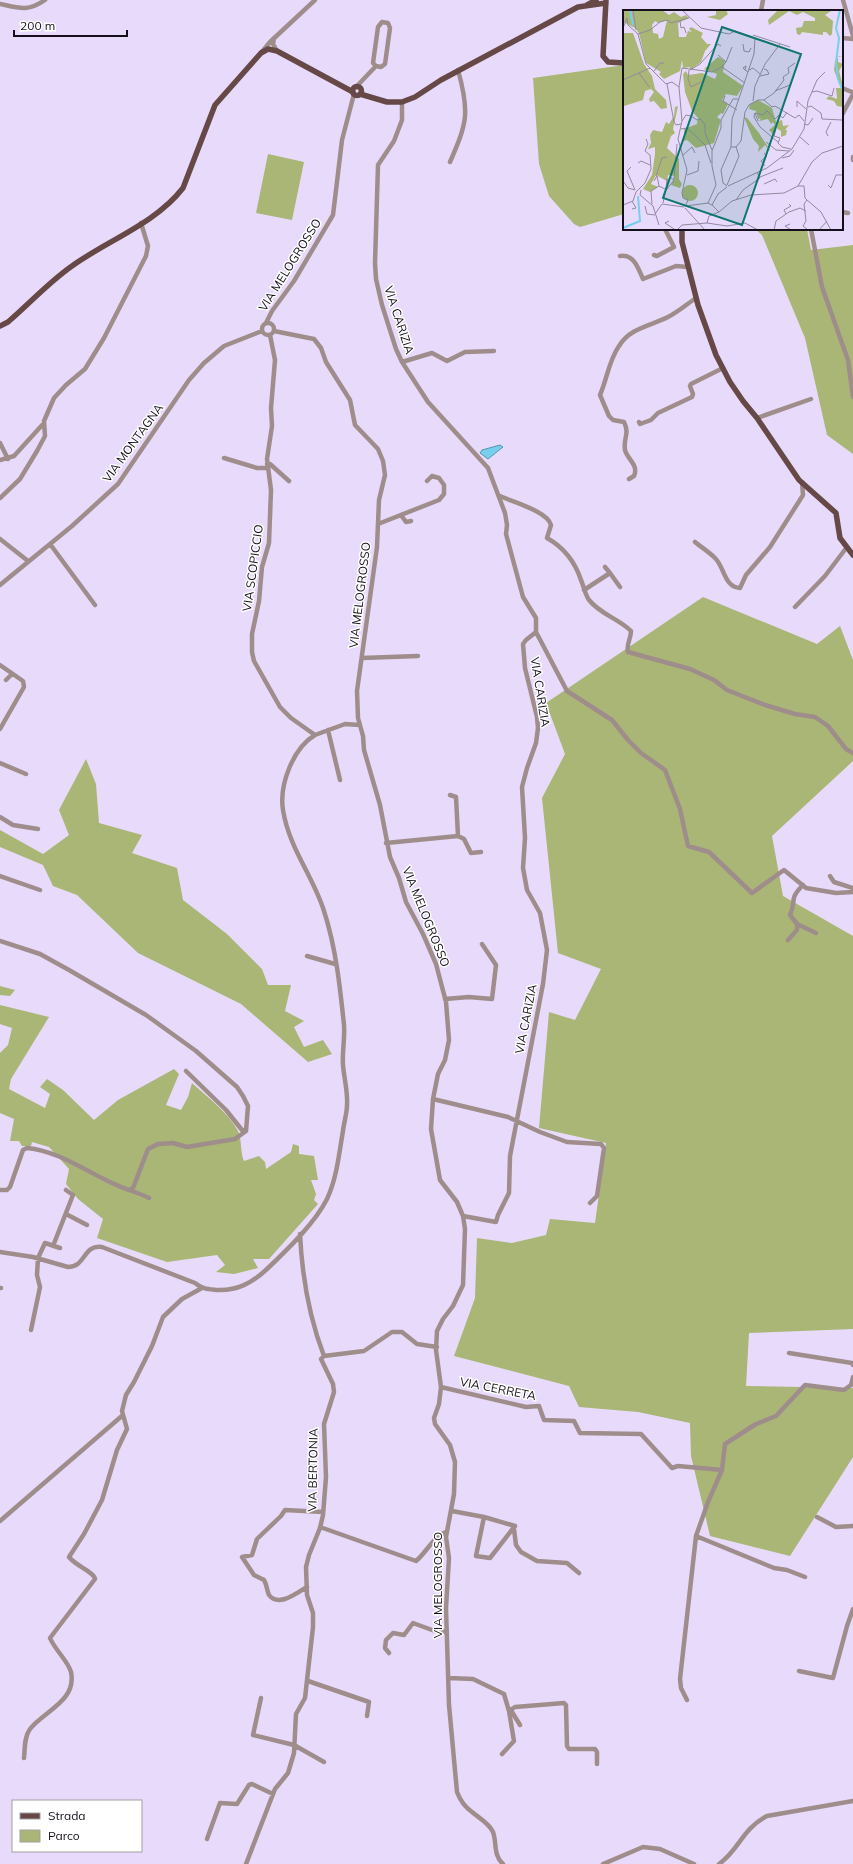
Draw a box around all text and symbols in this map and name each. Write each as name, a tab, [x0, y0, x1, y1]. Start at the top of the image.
inset map	[623, 10, 843, 230]
scale bar	[14, 12, 127, 38]
text: 200 m	[20, 18, 55, 33]
street label: VIA MELOGROSSO	[255, 216, 324, 314]
street label: VIA CARIZIA	[381, 284, 418, 356]
street label: VIA MONTAGNA	[99, 400, 166, 485]
street label: VIA SCOPICCIO	[239, 524, 266, 612]
street label: VIA MELOGROSSO	[346, 541, 373, 649]
street label: VIA CARIZIA	[528, 656, 553, 728]
street label: VIA MELOGROSSO	[400, 865, 453, 969]
street label: VIA CARIZIA	[511, 983, 540, 1055]
street label: VIA CERRETA	[459, 1374, 538, 1403]
street label: VIA BERTONIA	[304, 1428, 321, 1512]
street label: VIA MELOGROSSO	[430, 1532, 445, 1638]
legend	[12, 1800, 142, 1852]
text: Strada	[48, 1808, 86, 1823]
text: Parco	[48, 1828, 80, 1843]

